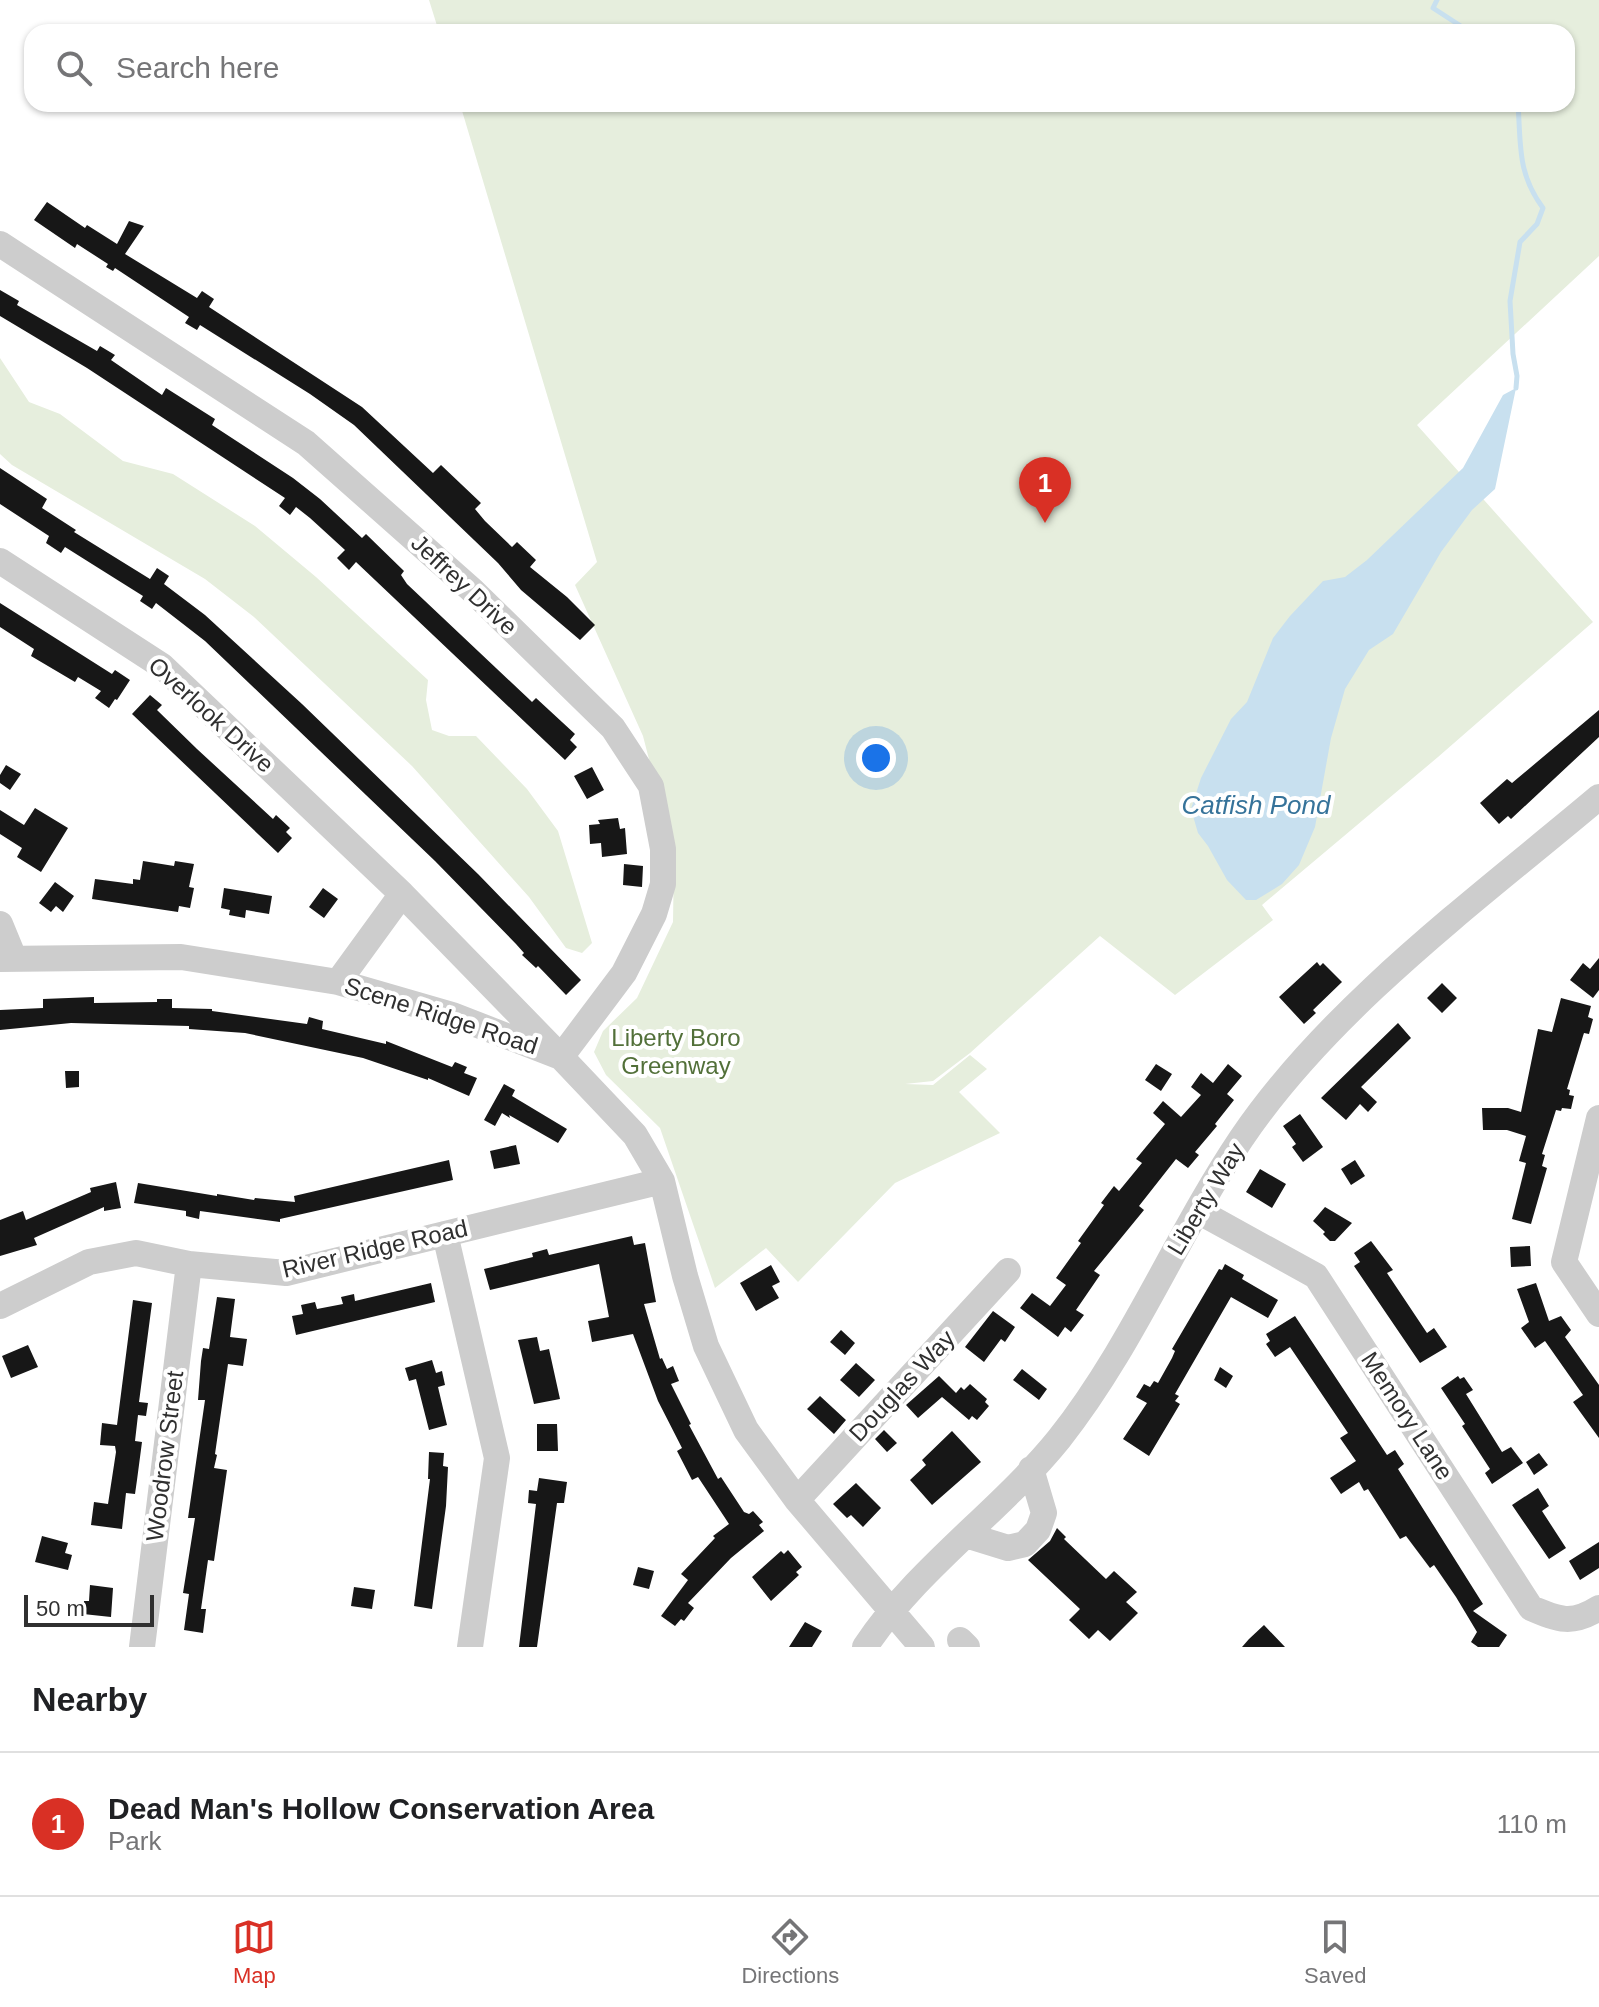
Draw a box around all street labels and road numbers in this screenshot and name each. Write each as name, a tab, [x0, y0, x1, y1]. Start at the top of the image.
street label: Jeffrey Drive	[406, 529, 523, 640]
street label: Overlook Drive	[143, 651, 279, 778]
street label: Scene Ridge Road	[341, 972, 541, 1059]
street label: Liberty Way	[1162, 1138, 1250, 1260]
street label: River Ridge Road	[280, 1214, 470, 1283]
street label: Douglas Way	[843, 1325, 960, 1447]
street label: Memory Lane	[1356, 1347, 1459, 1485]
street label: Woodrow Street	[141, 1369, 188, 1543]

